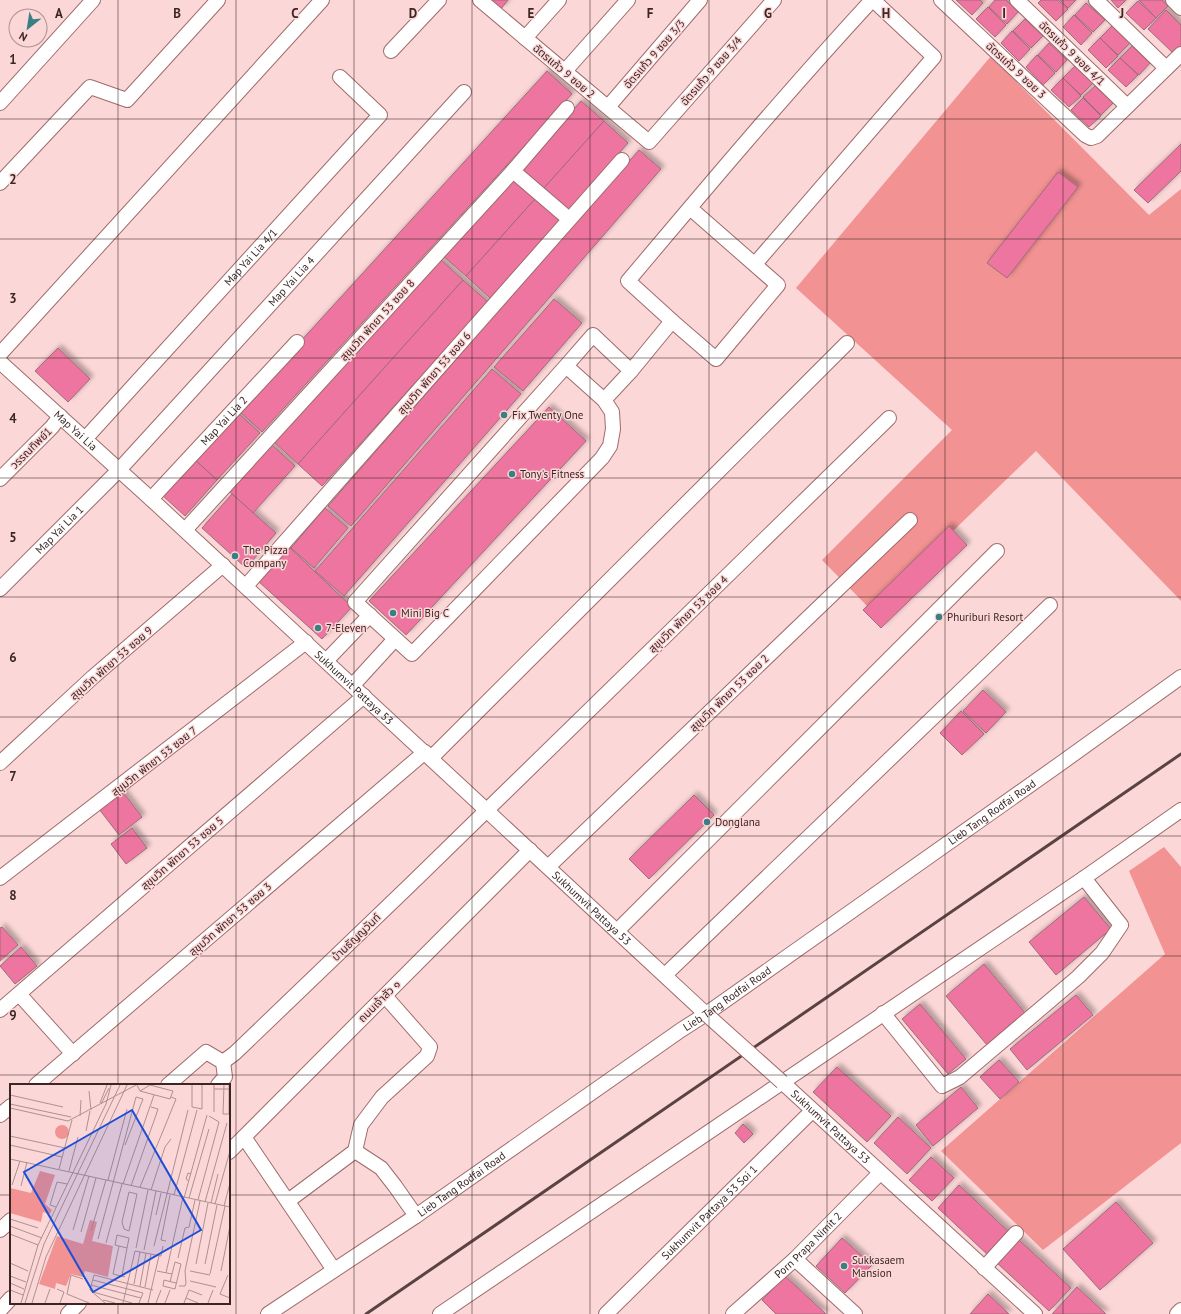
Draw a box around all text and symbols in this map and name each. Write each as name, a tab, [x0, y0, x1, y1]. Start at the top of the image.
text: A	[55, 5, 63, 22]
text: B	[173, 5, 181, 22]
text: C	[291, 5, 299, 22]
text: D	[409, 5, 417, 22]
text: E	[528, 5, 535, 22]
text: F	[647, 5, 654, 22]
text: G	[764, 5, 772, 22]
text: H	[882, 5, 890, 22]
text: I	[1002, 5, 1006, 22]
text: J	[1119, 5, 1124, 22]
north arrow	[8, 8, 48, 48]
street label: ฉัตรแก้ว 9 ซอย 3/3	[620, 17, 688, 91]
street label: ฉัตรแก้ว 9 ซอย 4/1	[1036, 18, 1108, 88]
text: N	[16, 29, 30, 45]
street label: ฉัตรแก้ว 9 ซอย 3/4	[677, 34, 745, 108]
street label: ฉัตรแก้ว 9 ซอย 3	[983, 39, 1049, 101]
street label: ฉัตรแก้ว 9 ซอย 2	[530, 41, 598, 101]
text: 1	[9, 51, 17, 68]
text: 2	[9, 171, 17, 188]
street label: Map Yai Lia 4/1	[221, 226, 280, 289]
street label: Map Yai Lia 4	[265, 253, 318, 309]
street label: สุขุมวิท พัทยา 53 ซอย 8	[337, 276, 417, 364]
text: 3	[9, 290, 17, 307]
street label: สุขุมวิท พัทยา 53 ซอย 6	[394, 329, 474, 417]
street label: Map Yai Lia 2	[197, 393, 250, 448]
street label: Map Yai Lia	[51, 407, 100, 454]
place label: Fix Twenty One	[512, 408, 584, 422]
text: 4	[9, 410, 17, 427]
marker: Fix Twenty One	[499, 410, 509, 420]
street label: วรรณทิพย์1	[7, 424, 55, 472]
place label: Tony's Fitness	[520, 467, 585, 481]
marker: Tony's Fitness	[507, 469, 517, 479]
street label: Map Yai Lia 1	[32, 503, 86, 557]
text: 5	[9, 529, 17, 546]
place label: The Pizza Company	[243, 543, 288, 570]
marker: The Pizza Company	[230, 551, 240, 561]
street label: สุขุมวิท พัทยา 53 ซอย 4	[645, 572, 731, 656]
place label: Mini Big C	[401, 606, 449, 620]
marker: Mini Big C	[388, 608, 398, 618]
place label: Phuriburi Resort	[947, 610, 1023, 624]
marker: Phuriburi Resort	[934, 612, 944, 622]
place label: 7-Eleven	[326, 621, 367, 635]
street label: สุขุมวิท พัทยา 53 ซอย 9	[67, 623, 155, 703]
marker: 7-Eleven	[313, 623, 323, 633]
street label: Sukhumvit Pattaya 53	[312, 647, 397, 728]
text: 6	[9, 649, 17, 666]
street label: สุขุมวิท พัทยา 53 ซอย 2	[686, 651, 772, 735]
street label: สุขุมวิท พัทยา 53 ซอย 7	[108, 723, 200, 799]
text: 7	[9, 768, 17, 785]
street label: Lieb Tang Rodfai Road	[945, 776, 1039, 848]
street label: สุขุมวิท พัทยา 53 ซอย 5	[138, 813, 226, 893]
place label: Donglana	[715, 815, 760, 829]
marker: Donglana	[702, 817, 712, 827]
street label: Sukhumvit Pattaya 53	[549, 868, 634, 948]
street label: สุขุมวิท พัทยา 53 ซอย 3	[186, 879, 274, 959]
text: 8	[9, 887, 17, 904]
street label: บ้านธัญญวันท์	[329, 910, 383, 964]
street label: Lieb Tang Rodfai Road	[680, 963, 774, 1034]
street label: ถนนเจ้าสัว ๑	[355, 977, 403, 1025]
text: 9	[9, 1007, 17, 1024]
inset map	[10, 1084, 230, 1304]
street label: Sukhumvit Pattaya 53	[788, 1087, 873, 1166]
street label: Lieb Tang Rodfai Road	[415, 1148, 508, 1220]
street label: Sukhumvit Pattaya 53 Soi 1	[658, 1162, 760, 1263]
street label: Porn Prapa Nimit 2	[771, 1209, 845, 1281]
place label: Sukkasaem Mansion	[852, 1253, 904, 1280]
marker: Sukkasaem Mansion	[839, 1261, 849, 1271]

